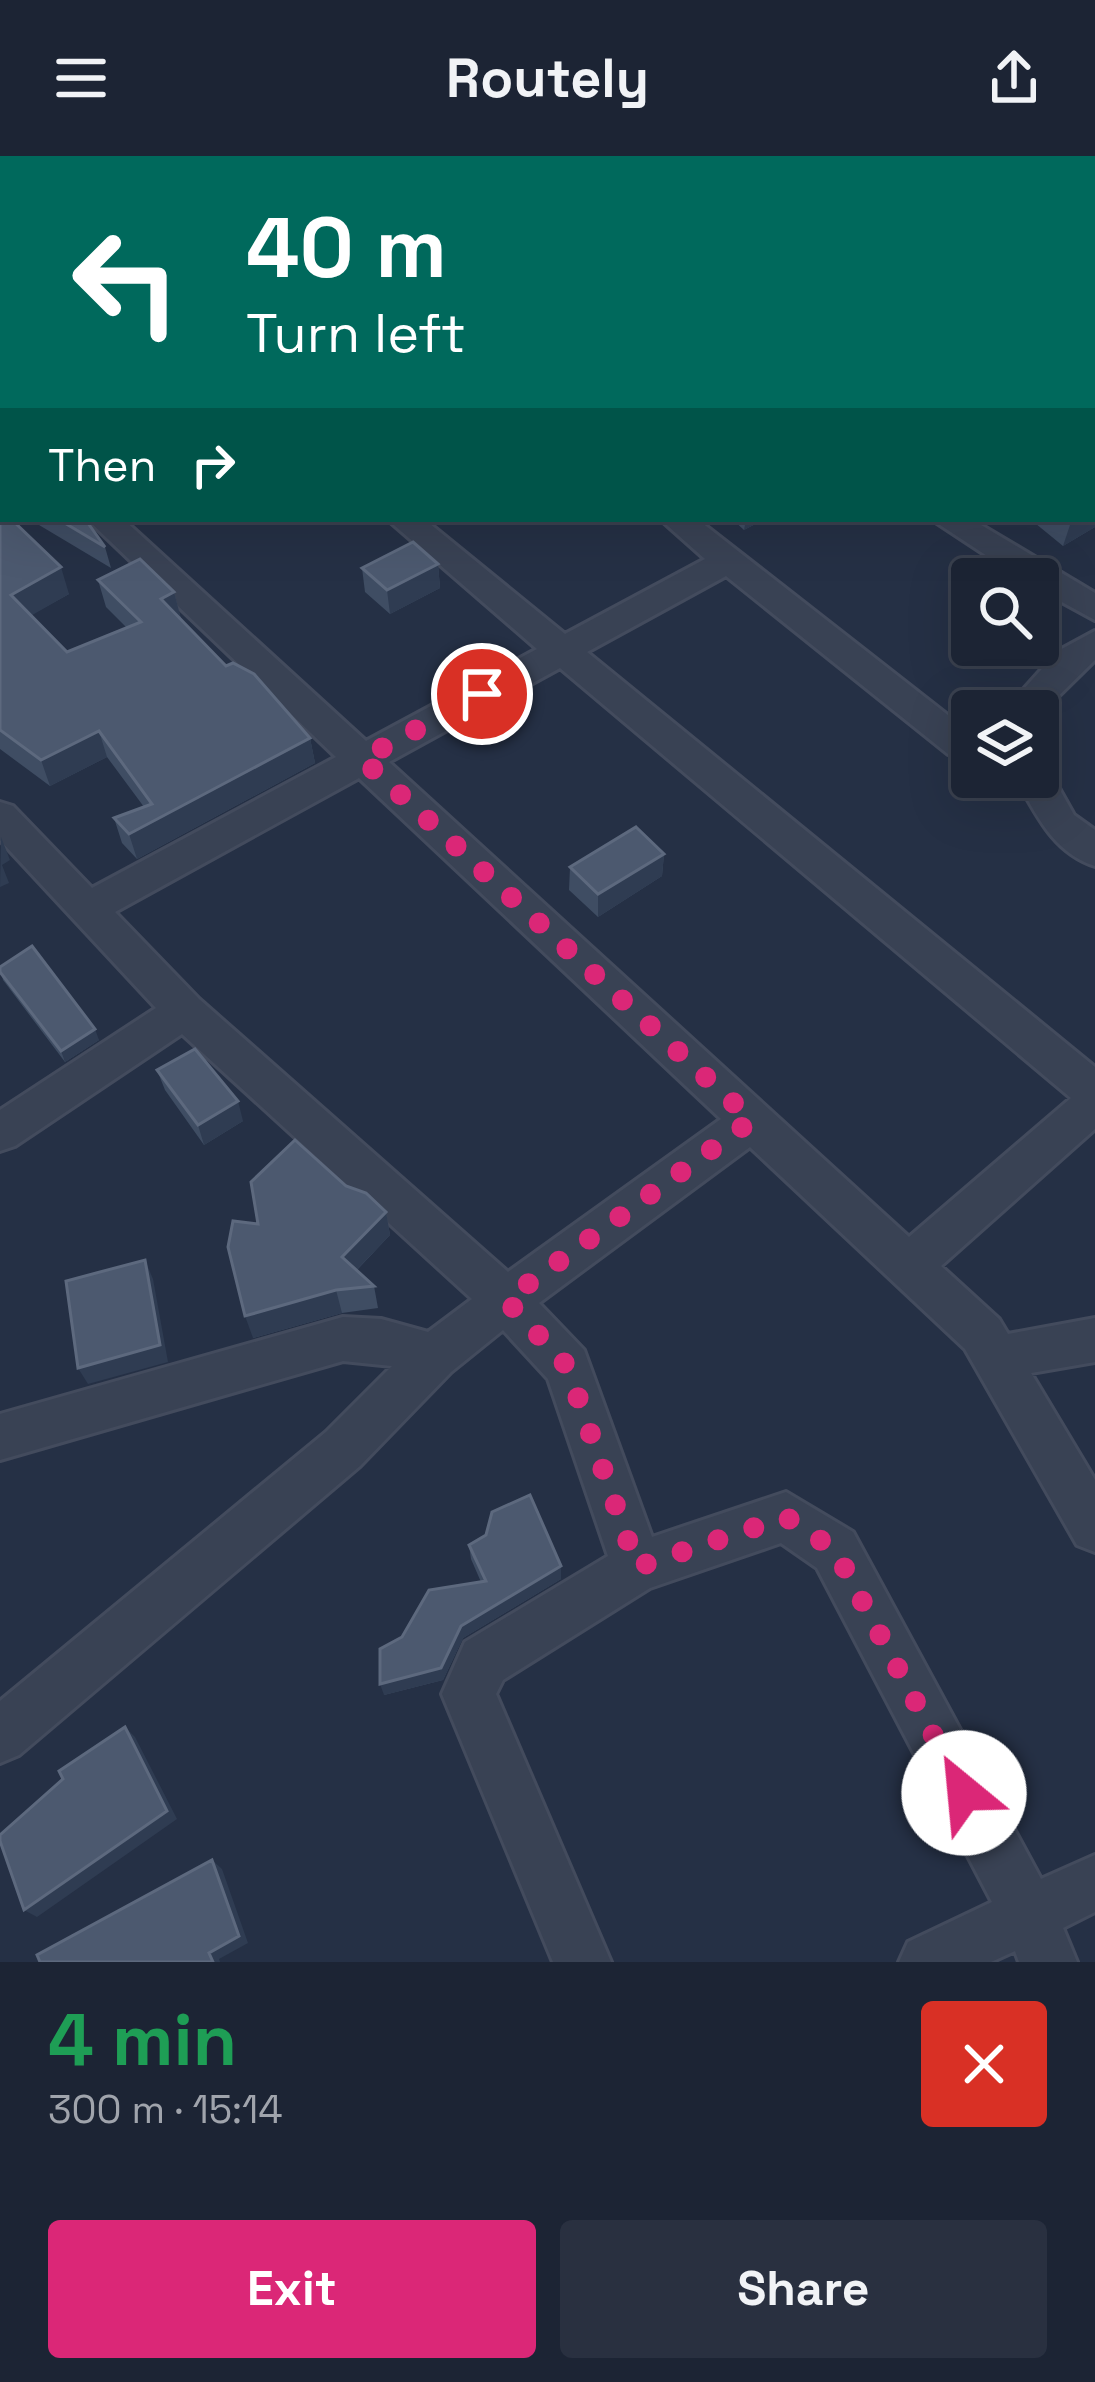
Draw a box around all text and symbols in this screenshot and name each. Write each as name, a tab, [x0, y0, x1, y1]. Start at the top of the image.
text: Routely	[446, 44, 649, 113]
icon: menu	[48, 45, 114, 111]
icon: share	[981, 45, 1047, 111]
text: 40 m	[246, 194, 447, 302]
icon: left	[48, 204, 204, 360]
text: Turn left	[246, 299, 466, 368]
icon: right	[180, 432, 246, 498]
text: Then	[48, 437, 156, 494]
map controls	[951, 558, 1059, 798]
button: search	[951, 558, 1059, 666]
pin	[431, 643, 533, 745]
icon: arrive	[449, 661, 515, 727]
button: layers	[951, 690, 1059, 798]
position arrow	[901, 1730, 1027, 1856]
text: 4 min	[48, 1994, 237, 2086]
button: close	[921, 2001, 1047, 2127]
text: 300 m · 15:14	[48, 2085, 283, 2134]
button: Exit	[48, 2220, 536, 2358]
button: Share	[560, 2220, 1047, 2358]

